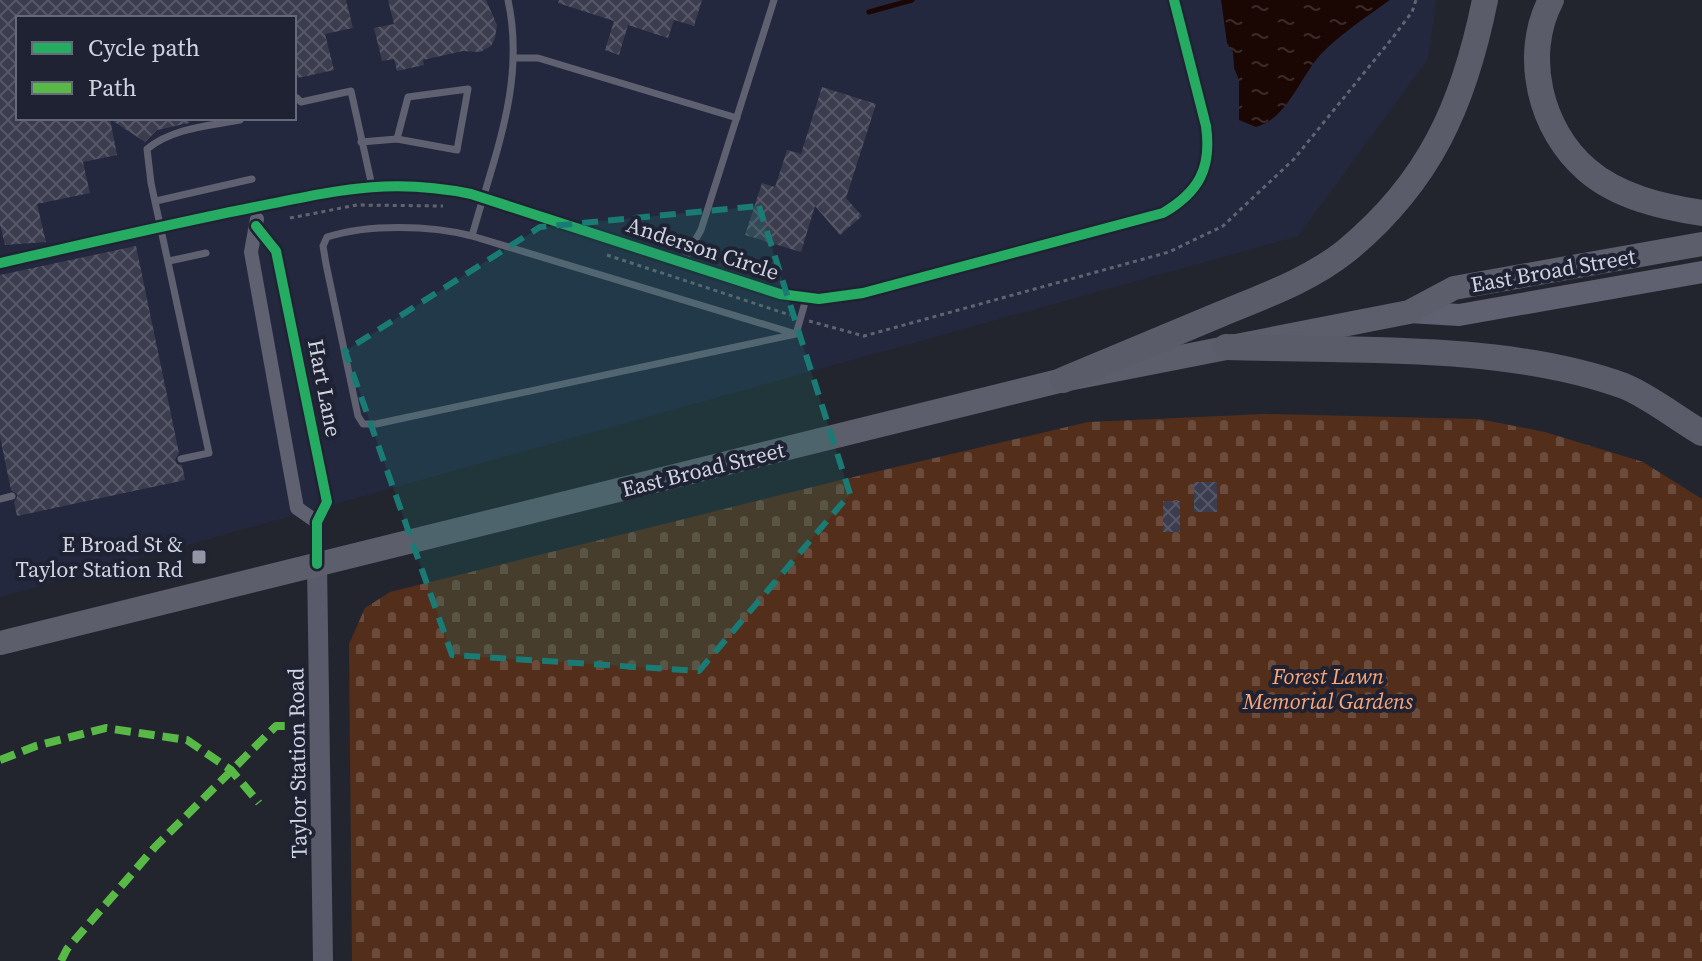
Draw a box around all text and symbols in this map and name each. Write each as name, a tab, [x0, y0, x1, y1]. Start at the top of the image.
legend	[16, 16, 296, 120]
text: Cycle path	[88, 31, 200, 64]
text: Path	[88, 71, 137, 104]
street label: Anderson Circle	[623, 209, 783, 287]
street label: East Broad Street	[1468, 241, 1639, 299]
street label: Hart Lane	[301, 337, 349, 439]
street label: East Broad Street	[618, 434, 788, 504]
place label: E Broad St & Taylor Station Rd	[16, 529, 184, 584]
marker: E Broad St & Taylor Station Rd	[190, 548, 208, 566]
park label: Forest Lawn Memorial Gardens	[1242, 661, 1413, 716]
street label: Taylor Station Road	[280, 667, 314, 859]

